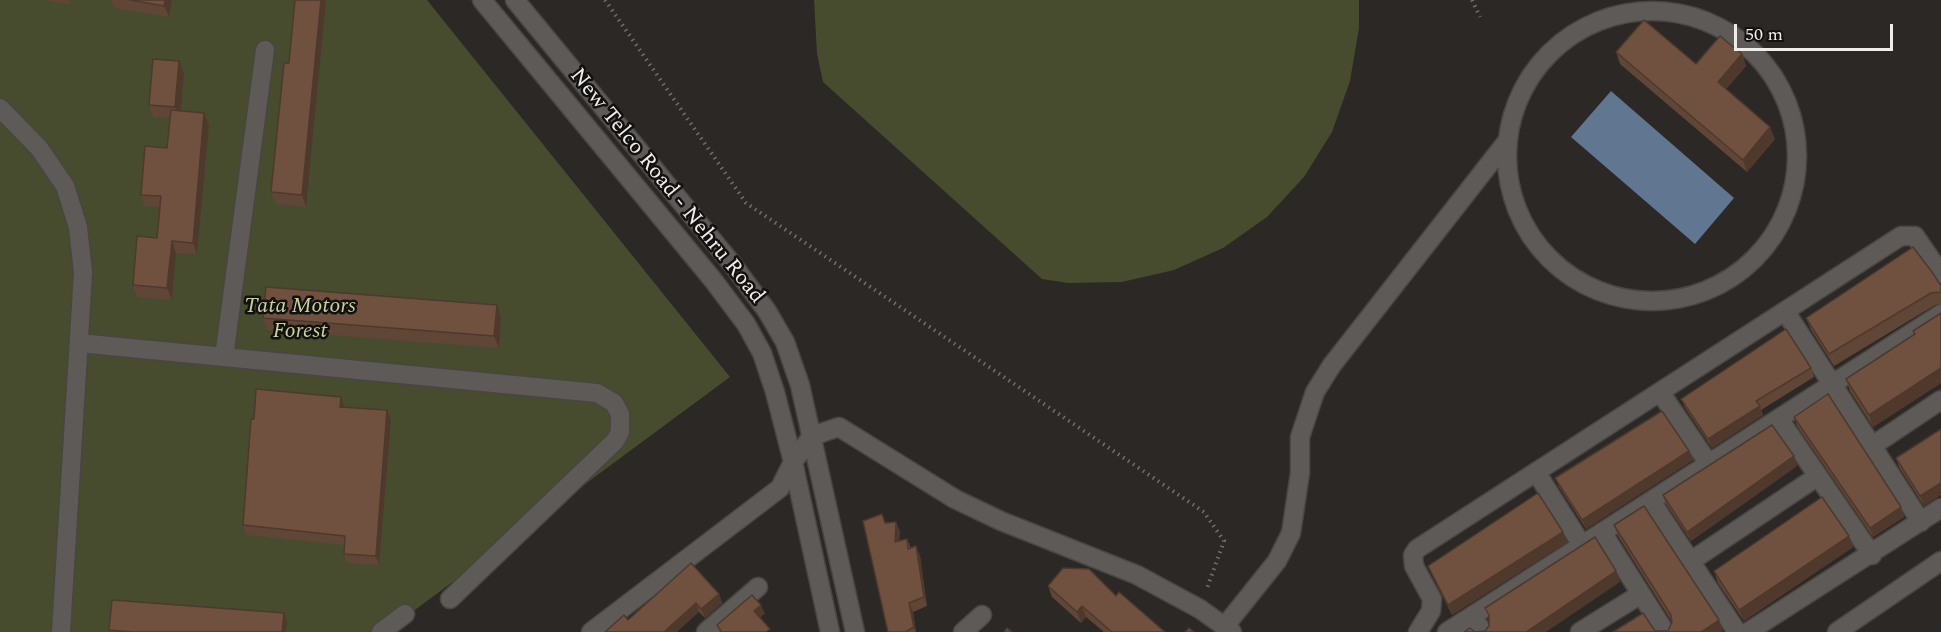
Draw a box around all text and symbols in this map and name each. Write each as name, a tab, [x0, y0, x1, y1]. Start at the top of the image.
scale bar	[1737, 12, 1896, 50]
text: 50 m	[1745, 21, 1783, 48]
street label: New Telco Road - Nehru Road	[563, 64, 769, 310]
park label: Tata Motors Forest	[244, 295, 356, 346]

